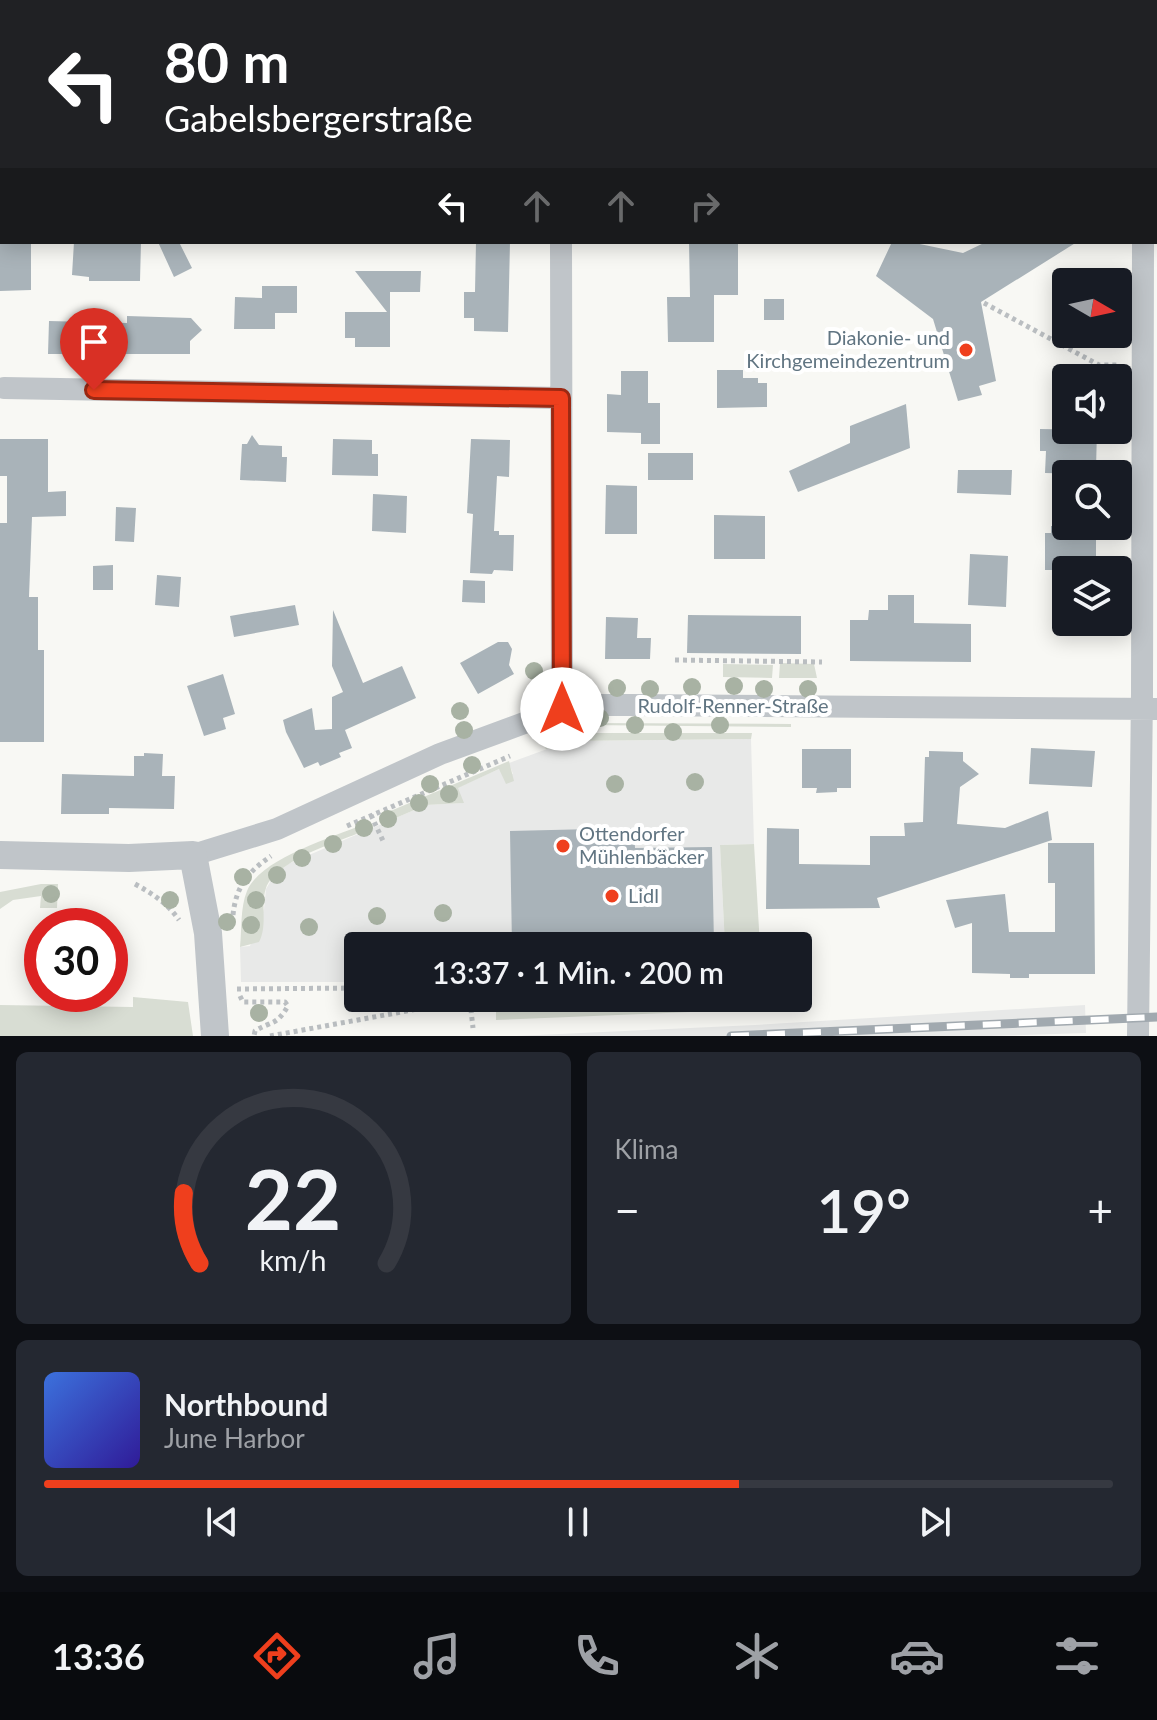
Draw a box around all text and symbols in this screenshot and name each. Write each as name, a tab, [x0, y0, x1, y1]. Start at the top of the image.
text: 80 m	[164, 28, 289, 95]
icon: left	[32, 32, 136, 136]
text: Gabelsbergerstraße	[164, 96, 473, 140]
icon: left	[431, 184, 475, 228]
icon: ahead	[515, 184, 559, 228]
icon: ahead	[599, 184, 643, 228]
icon: right	[683, 184, 727, 228]
north arrow	[1052, 268, 1132, 348]
map controls	[1052, 268, 1132, 636]
pin	[60, 308, 128, 390]
icon: arrive	[72, 320, 116, 364]
place label: Diakonie- und Kirchgemeindezentrum	[746, 325, 950, 372]
marker: Diakonie- und Kirchgemeindezentrum	[957, 341, 975, 359]
button: sound	[1052, 364, 1132, 444]
button: search	[1052, 460, 1132, 540]
button: layers	[1052, 556, 1132, 636]
position arrow	[520, 667, 604, 751]
street label: Rudolf-Renner-Straße	[637, 693, 829, 717]
place label: Ottendorfer Mühlenbäcker	[579, 821, 705, 868]
marker: Ottendorfer Mühlenbäcker	[554, 837, 572, 855]
place label: Lidl	[628, 883, 659, 907]
marker: Lidl	[603, 887, 621, 905]
speed limit sign: 30	[24, 908, 128, 1012]
text: 13:37 · 1 Min. · 200 m	[432, 954, 724, 990]
text: Klima	[615, 1133, 678, 1165]
text: 22	[245, 1148, 342, 1248]
text: 19°	[817, 1174, 911, 1246]
text: −	[615, 1184, 640, 1236]
text: +	[1087, 1184, 1113, 1236]
text: km/h	[260, 1243, 327, 1277]
text: Northbound	[164, 1386, 328, 1422]
text: June Harbor	[164, 1422, 305, 1454]
icon: previous	[200, 1500, 244, 1544]
icon: pause	[556, 1500, 600, 1544]
icon: next	[913, 1500, 957, 1544]
icon: directions	[249, 1628, 305, 1684]
icon: music	[409, 1628, 465, 1684]
icon: phone	[569, 1628, 625, 1684]
icon: climate	[729, 1628, 785, 1684]
icon: car	[889, 1628, 945, 1684]
icon: filters	[1049, 1628, 1105, 1684]
text: 13:36	[52, 1634, 145, 1678]

